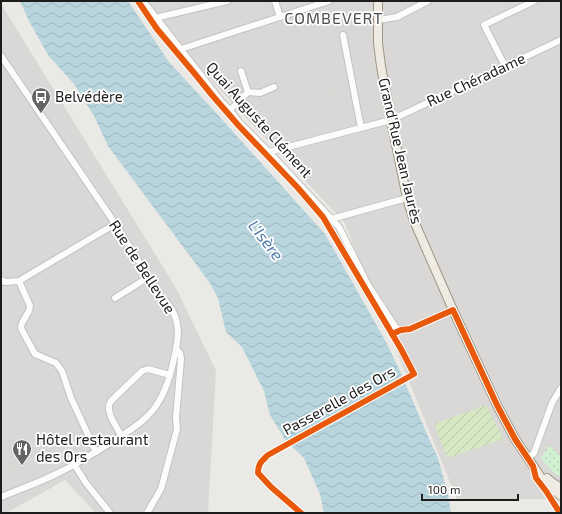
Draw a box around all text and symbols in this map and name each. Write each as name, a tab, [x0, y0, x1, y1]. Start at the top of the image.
district label: COMBEVERT	[284, 8, 384, 27]
street label: Rue Chéradame	[423, 48, 528, 110]
street label: Quai Auguste Clément	[202, 58, 317, 182]
street label: Grand'Rue Jean Jaurès	[375, 76, 427, 226]
bus stop icon: Belvédère	[30, 86, 52, 114]
place label: Belvédère	[55, 87, 123, 105]
street label: Rue de Bellevue	[106, 216, 180, 317]
water label: L'Isère	[245, 216, 288, 264]
street label: Passerelle des Ors	[279, 362, 398, 438]
place label: Hôtel restaurant des Ors	[36, 430, 149, 465]
restaurant icon: Hôtel restaurant des Ors	[11, 438, 33, 466]
scale bar	[422, 476, 518, 502]
text: 100 m	[428, 482, 460, 496]

